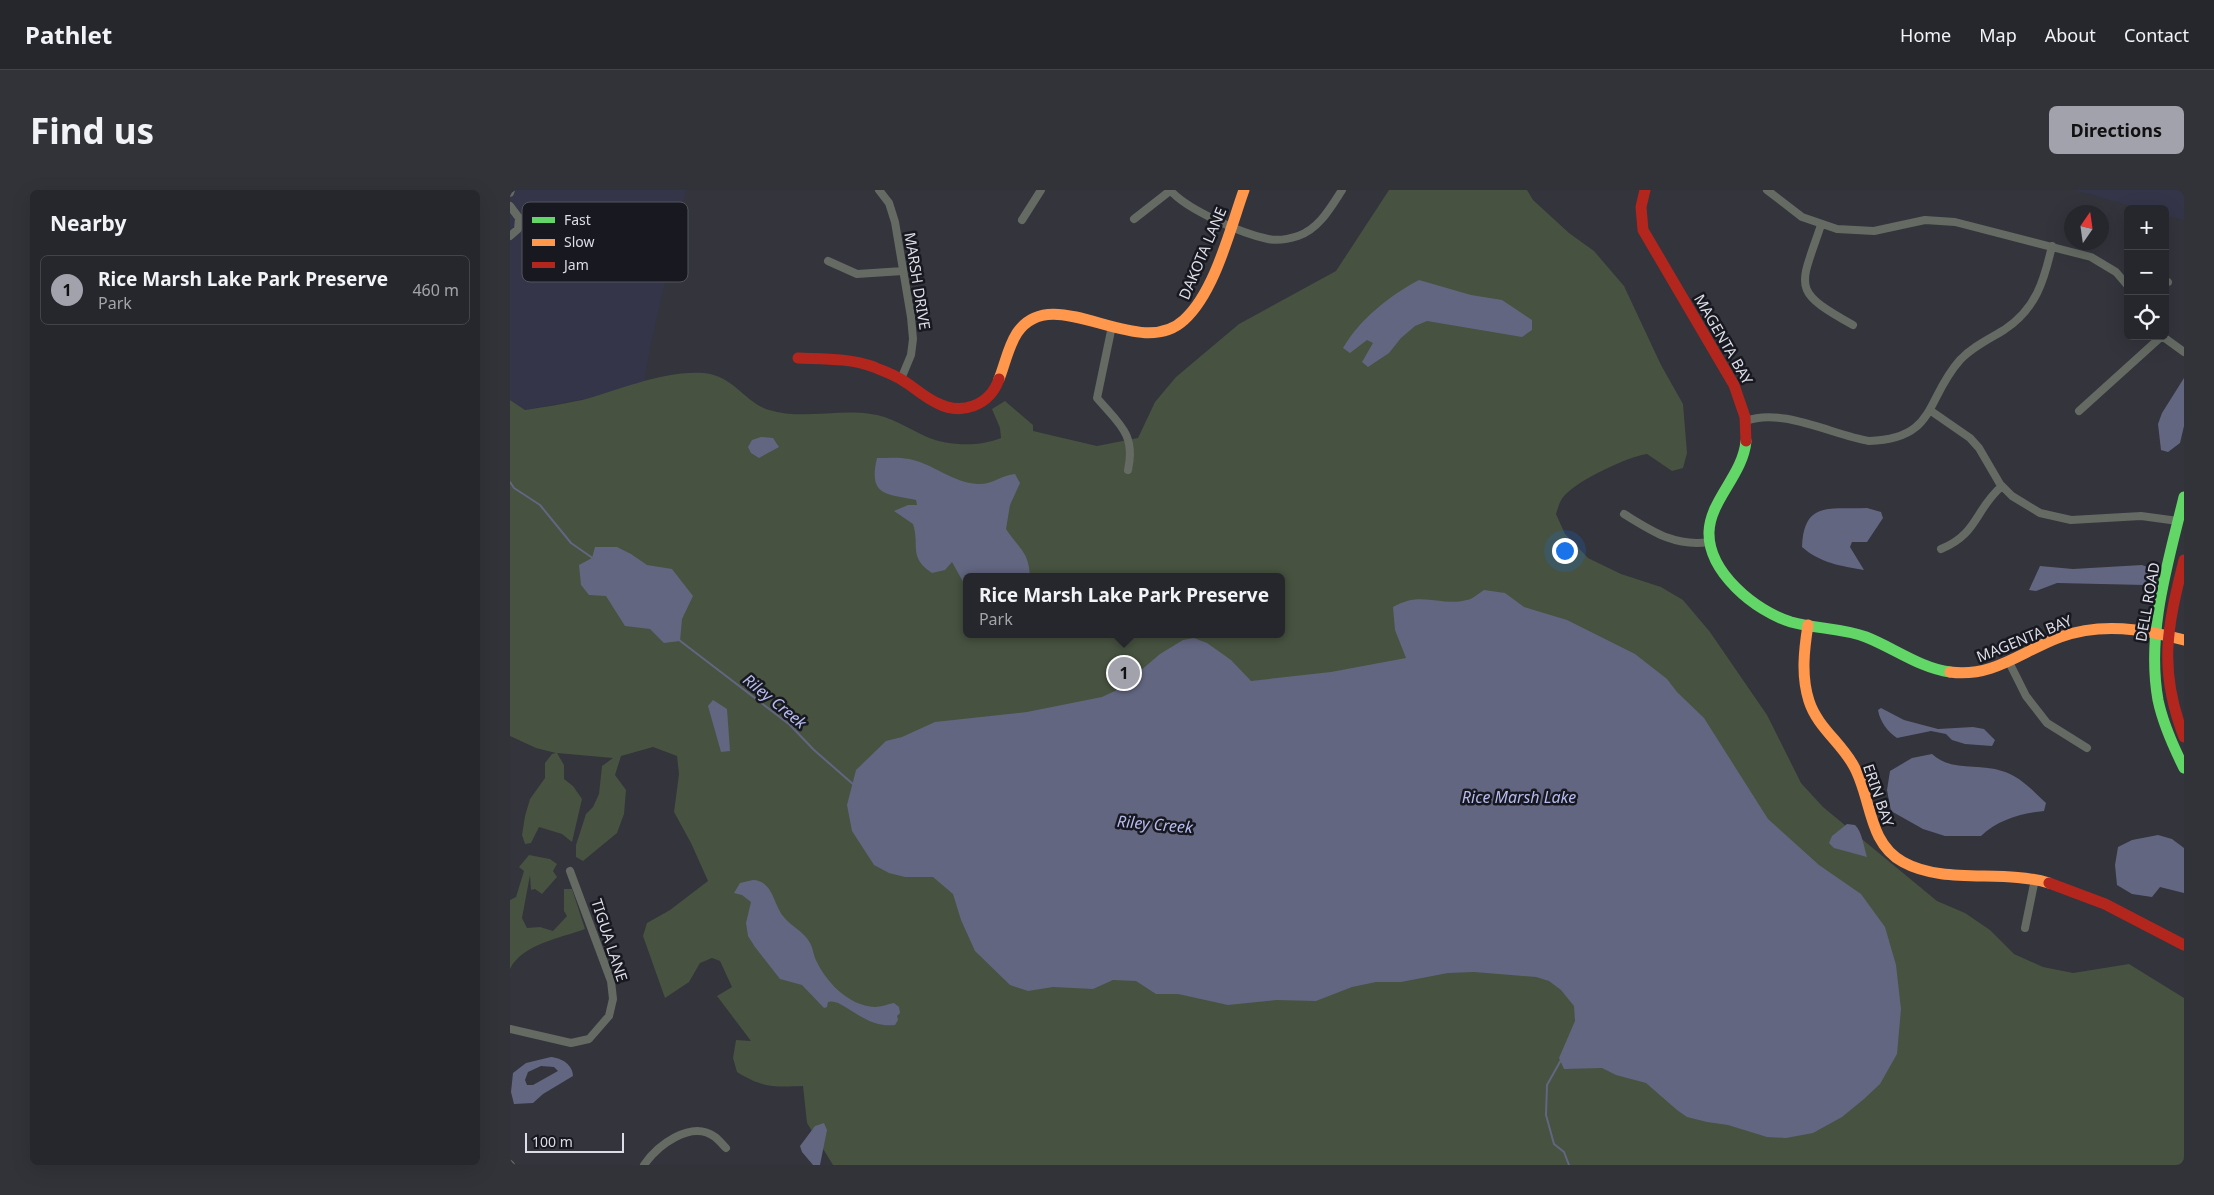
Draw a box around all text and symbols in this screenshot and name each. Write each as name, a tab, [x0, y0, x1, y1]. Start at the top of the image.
text: Pathlet	[25, 18, 112, 51]
text: Home	[1900, 23, 1951, 47]
text: Map	[1979, 23, 2017, 47]
text: About	[2045, 23, 2096, 47]
text: Contact	[2124, 23, 2189, 47]
button: Directions	[2049, 106, 2184, 154]
text: Find us	[30, 107, 154, 154]
legend	[522, 202, 688, 282]
street label: DAKOTA LANE	[1174, 204, 1230, 302]
north arrow	[2064, 205, 2109, 250]
map controls	[2124, 205, 2169, 340]
button: +	[2124, 205, 2169, 250]
text: Nearby	[50, 209, 126, 237]
text: Fast	[564, 210, 591, 229]
street label: MARSH DRIVE	[900, 231, 936, 331]
text: Slow	[564, 232, 595, 251]
button: −	[2124, 250, 2169, 295]
text: Jam	[562, 255, 589, 274]
text: Rice Marsh Lake Park Preserve	[98, 266, 388, 292]
text: 1	[62, 279, 72, 301]
text: 460 m	[412, 279, 459, 301]
street label: MAGENTA BAY	[1690, 290, 1758, 388]
text: Park	[98, 292, 132, 314]
button: locate	[2124, 295, 2169, 340]
your location	[1552, 538, 1578, 564]
street label: DELL ROAD	[2130, 561, 2164, 643]
popup	[963, 573, 1285, 638]
text: Rice Marsh Lake Park Preserve	[979, 582, 1269, 608]
text: Park	[979, 608, 1013, 630]
street label: MAGENTA BAY	[1973, 610, 2075, 666]
pin: 1	[1108, 654, 1140, 692]
water label: Riley Creek	[739, 669, 812, 734]
street label: ERIN BAY	[1859, 761, 1899, 829]
water label: Rice Marsh Lake	[1462, 786, 1576, 808]
water label: Riley Creek	[1116, 810, 1195, 838]
street label: TIGUA LANE	[587, 896, 633, 984]
scale bar	[525, 1130, 624, 1153]
text: 100 m	[532, 1132, 573, 1151]

